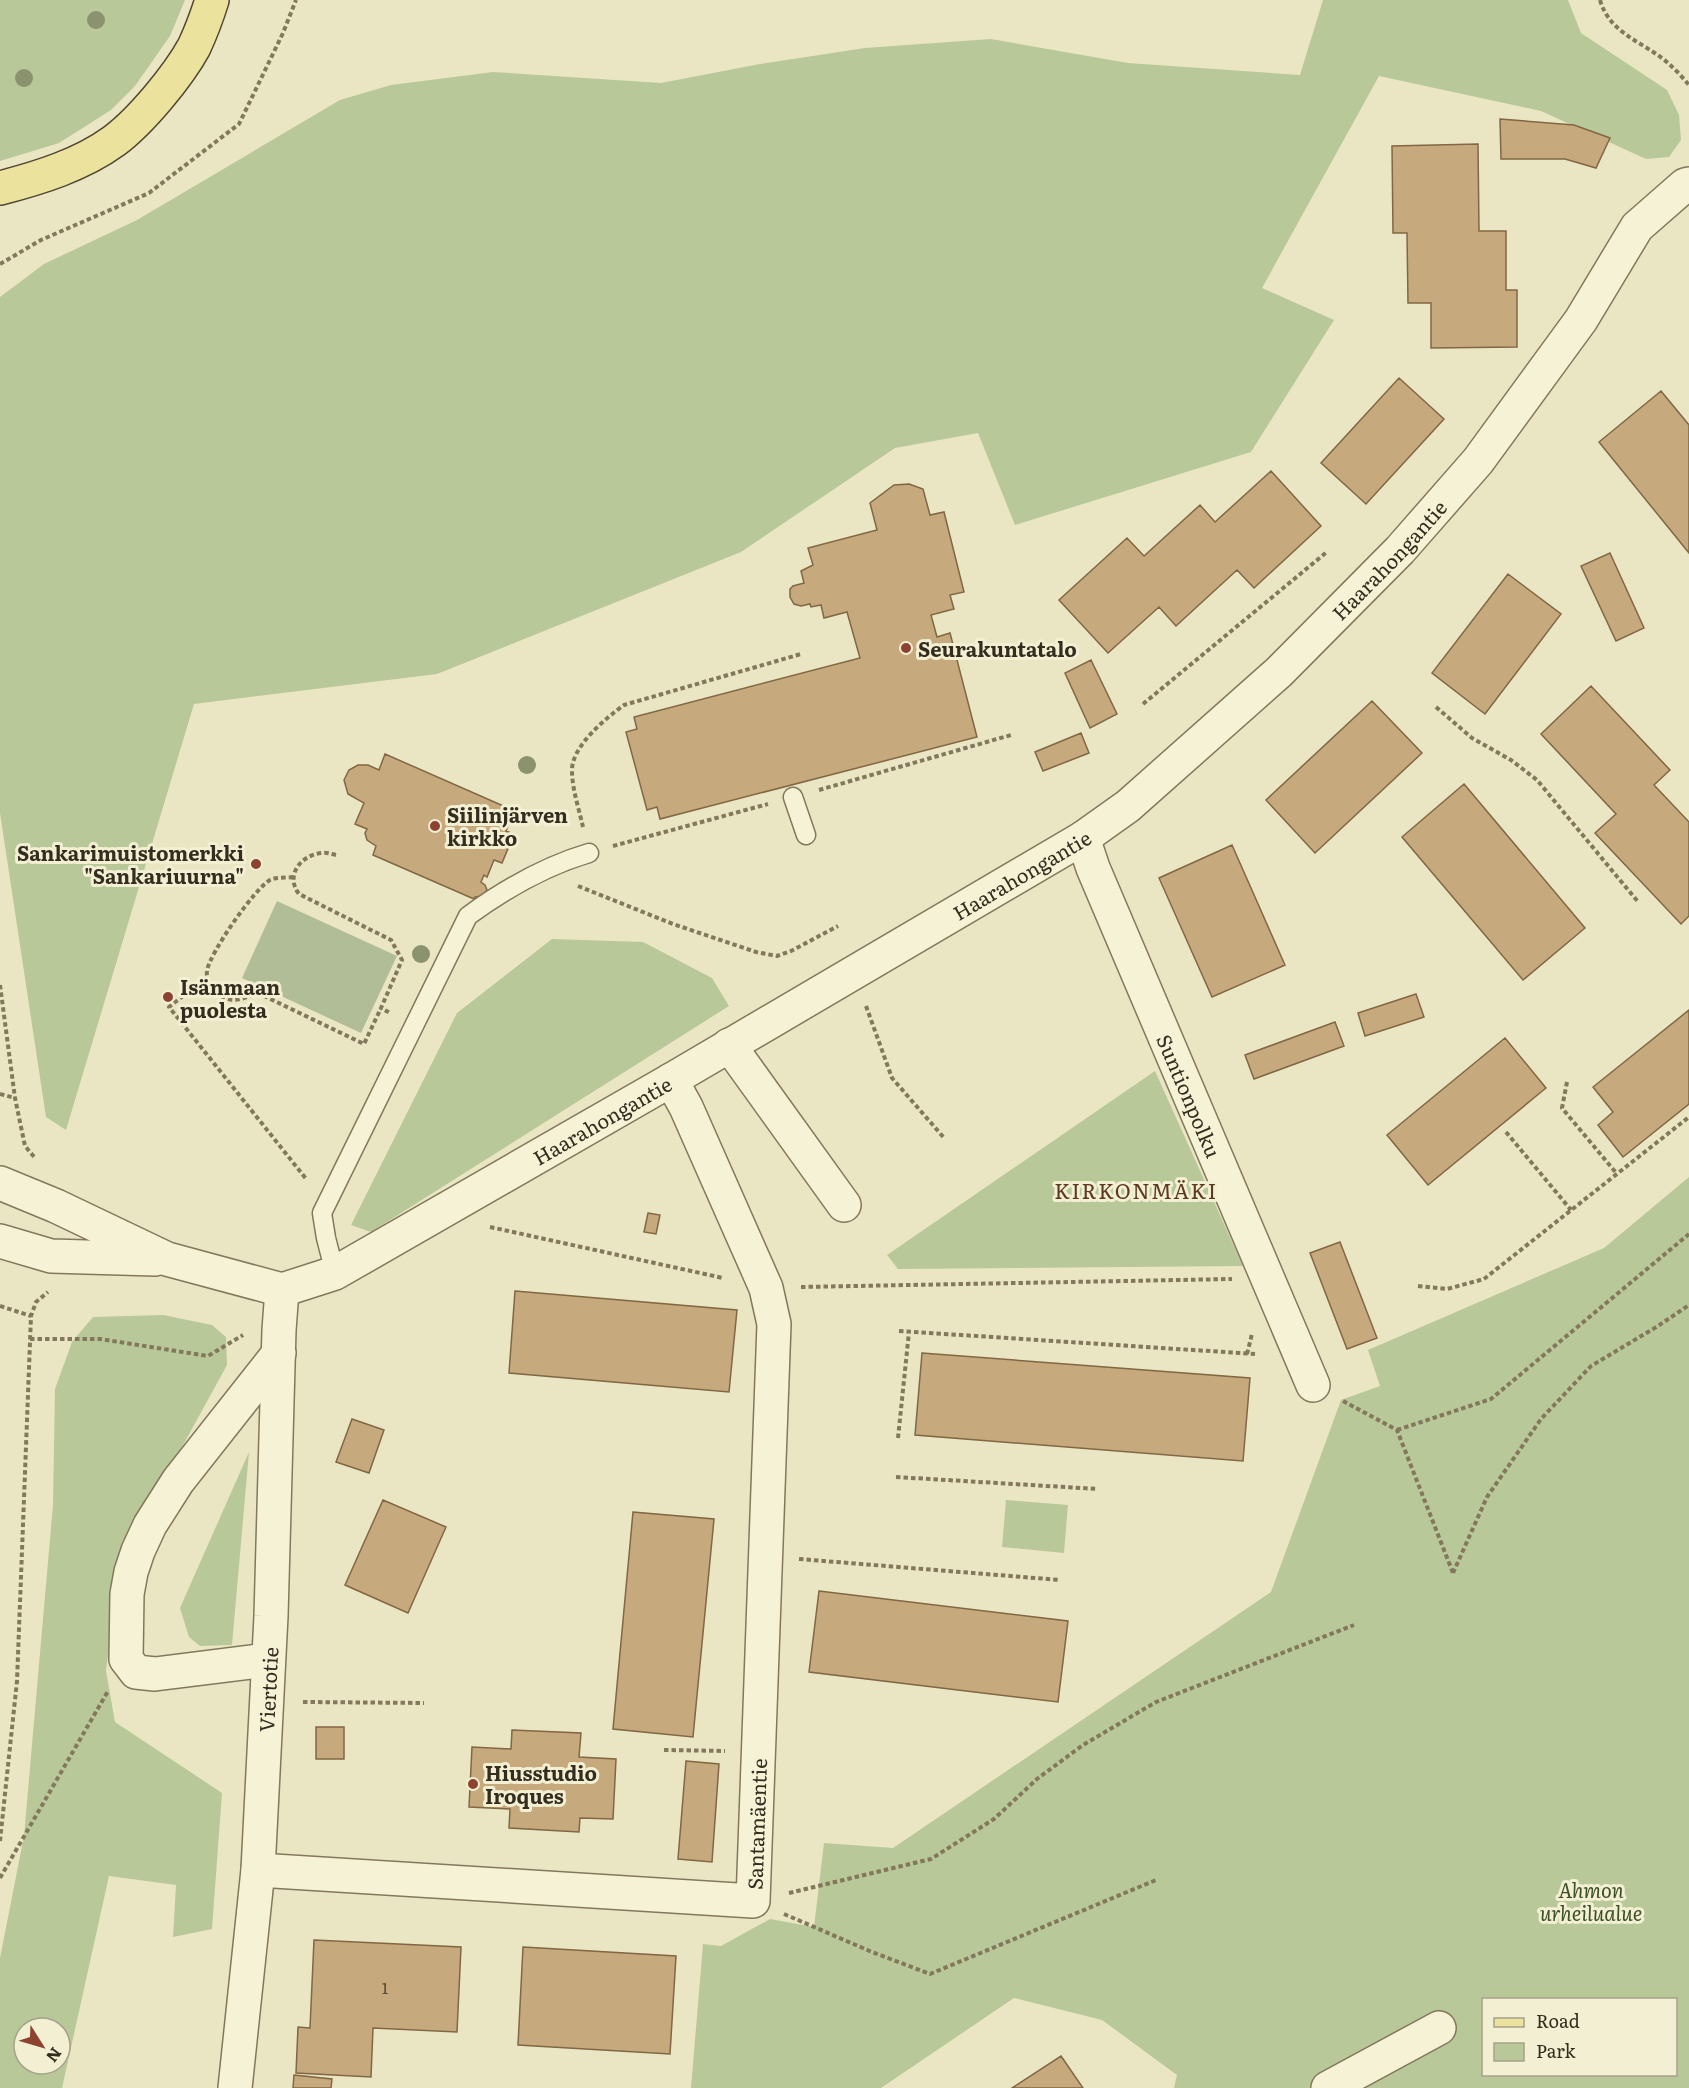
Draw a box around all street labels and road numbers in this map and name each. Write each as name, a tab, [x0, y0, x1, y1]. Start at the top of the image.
street label: Haarahongantie	[1324, 493, 1453, 626]
street label: Haarahongantie	[947, 822, 1097, 927]
street label: Suntionpolku	[1150, 1029, 1230, 1162]
street label: Haarahongantie	[527, 1068, 677, 1172]
street label: Viertotie	[250, 1646, 284, 1733]
street label: Santamäentie	[738, 1758, 773, 1890]

